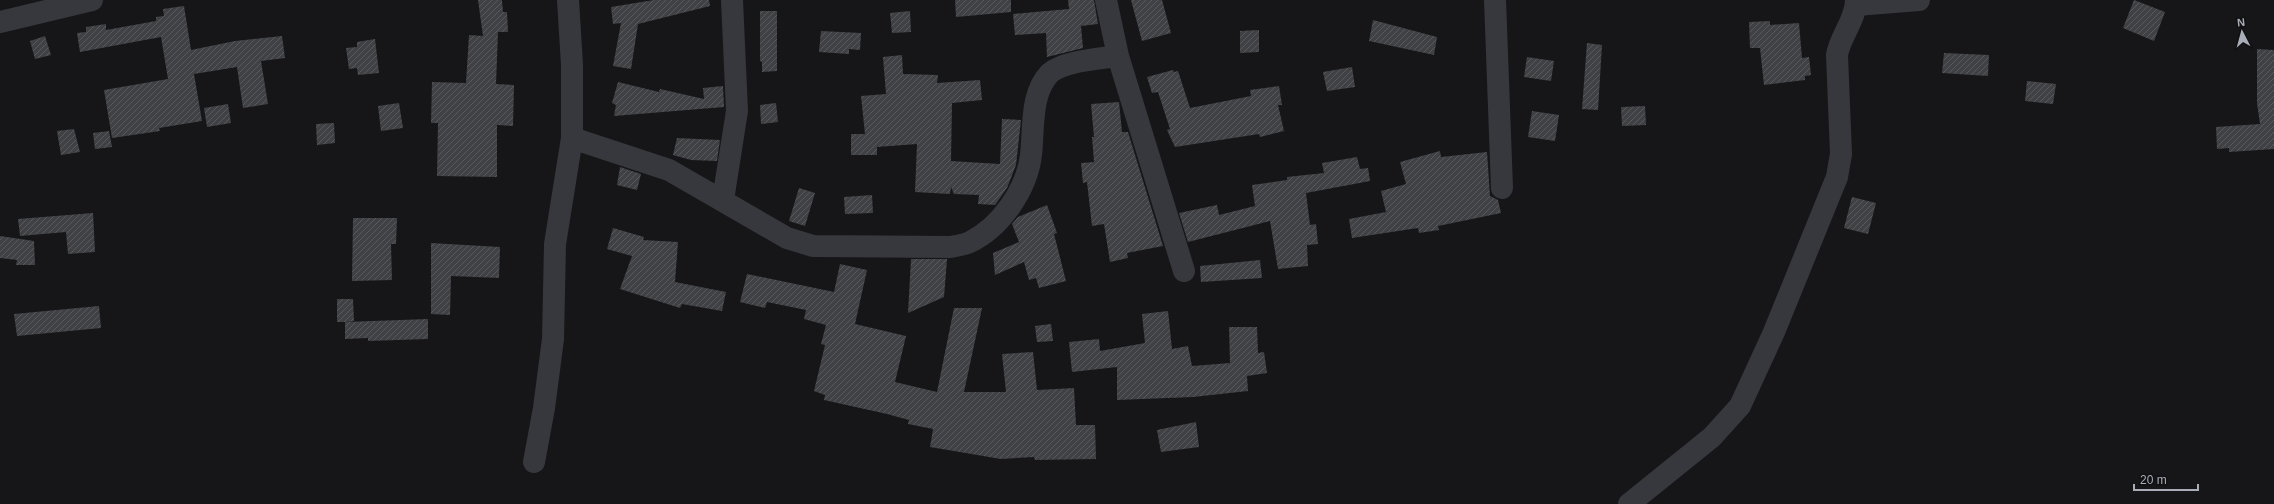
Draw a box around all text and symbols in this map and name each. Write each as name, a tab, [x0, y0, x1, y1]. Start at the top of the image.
north arrow	[2222, 12, 2262, 52]
text: N	[2236, 16, 2246, 28]
scale bar	[2134, 466, 2198, 492]
text: 20 m	[2140, 473, 2167, 487]

